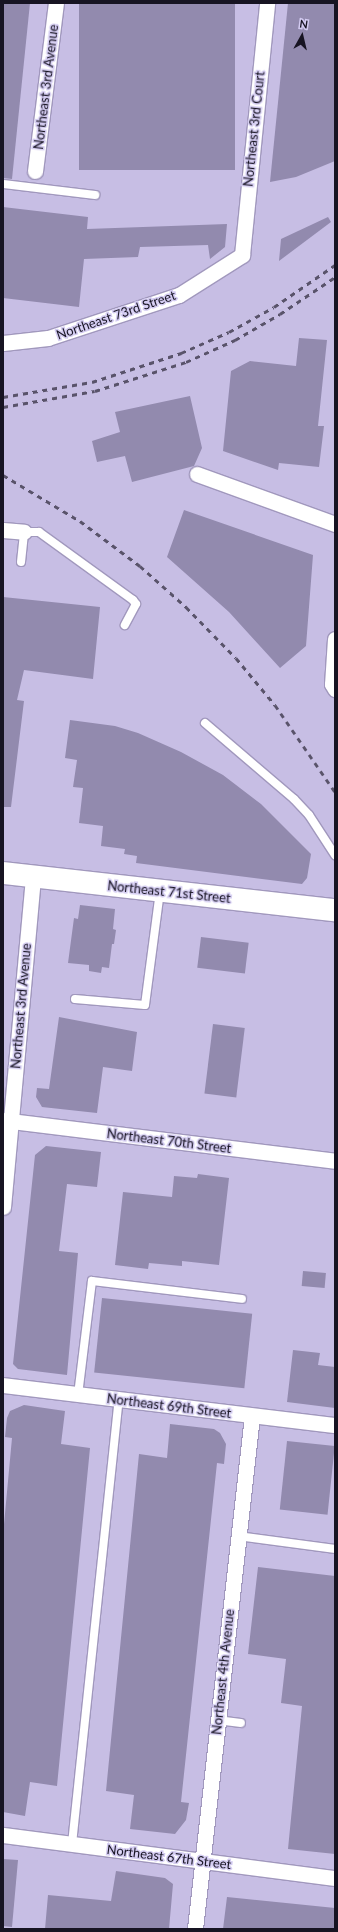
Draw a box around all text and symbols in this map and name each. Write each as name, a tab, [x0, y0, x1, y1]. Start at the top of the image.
north arrow	[282, 16, 322, 56]
text: N	[299, 17, 309, 31]
street label: Northeast 3rd Avenue	[31, 23, 61, 151]
street label: Northeast 3rd Court	[240, 71, 268, 187]
street label: Northeast 73rd Street	[54, 287, 178, 343]
street label: Northeast 71st Street	[107, 878, 231, 906]
street label: Northeast 3rd Avenue	[8, 942, 34, 1070]
street label: Northeast 70th Street	[106, 1126, 232, 1156]
street label: Northeast 69th Street	[106, 1391, 232, 1421]
street label: Northeast 4th Avenue	[209, 1608, 237, 1736]
street label: Northeast 67th Street	[106, 1842, 232, 1872]

